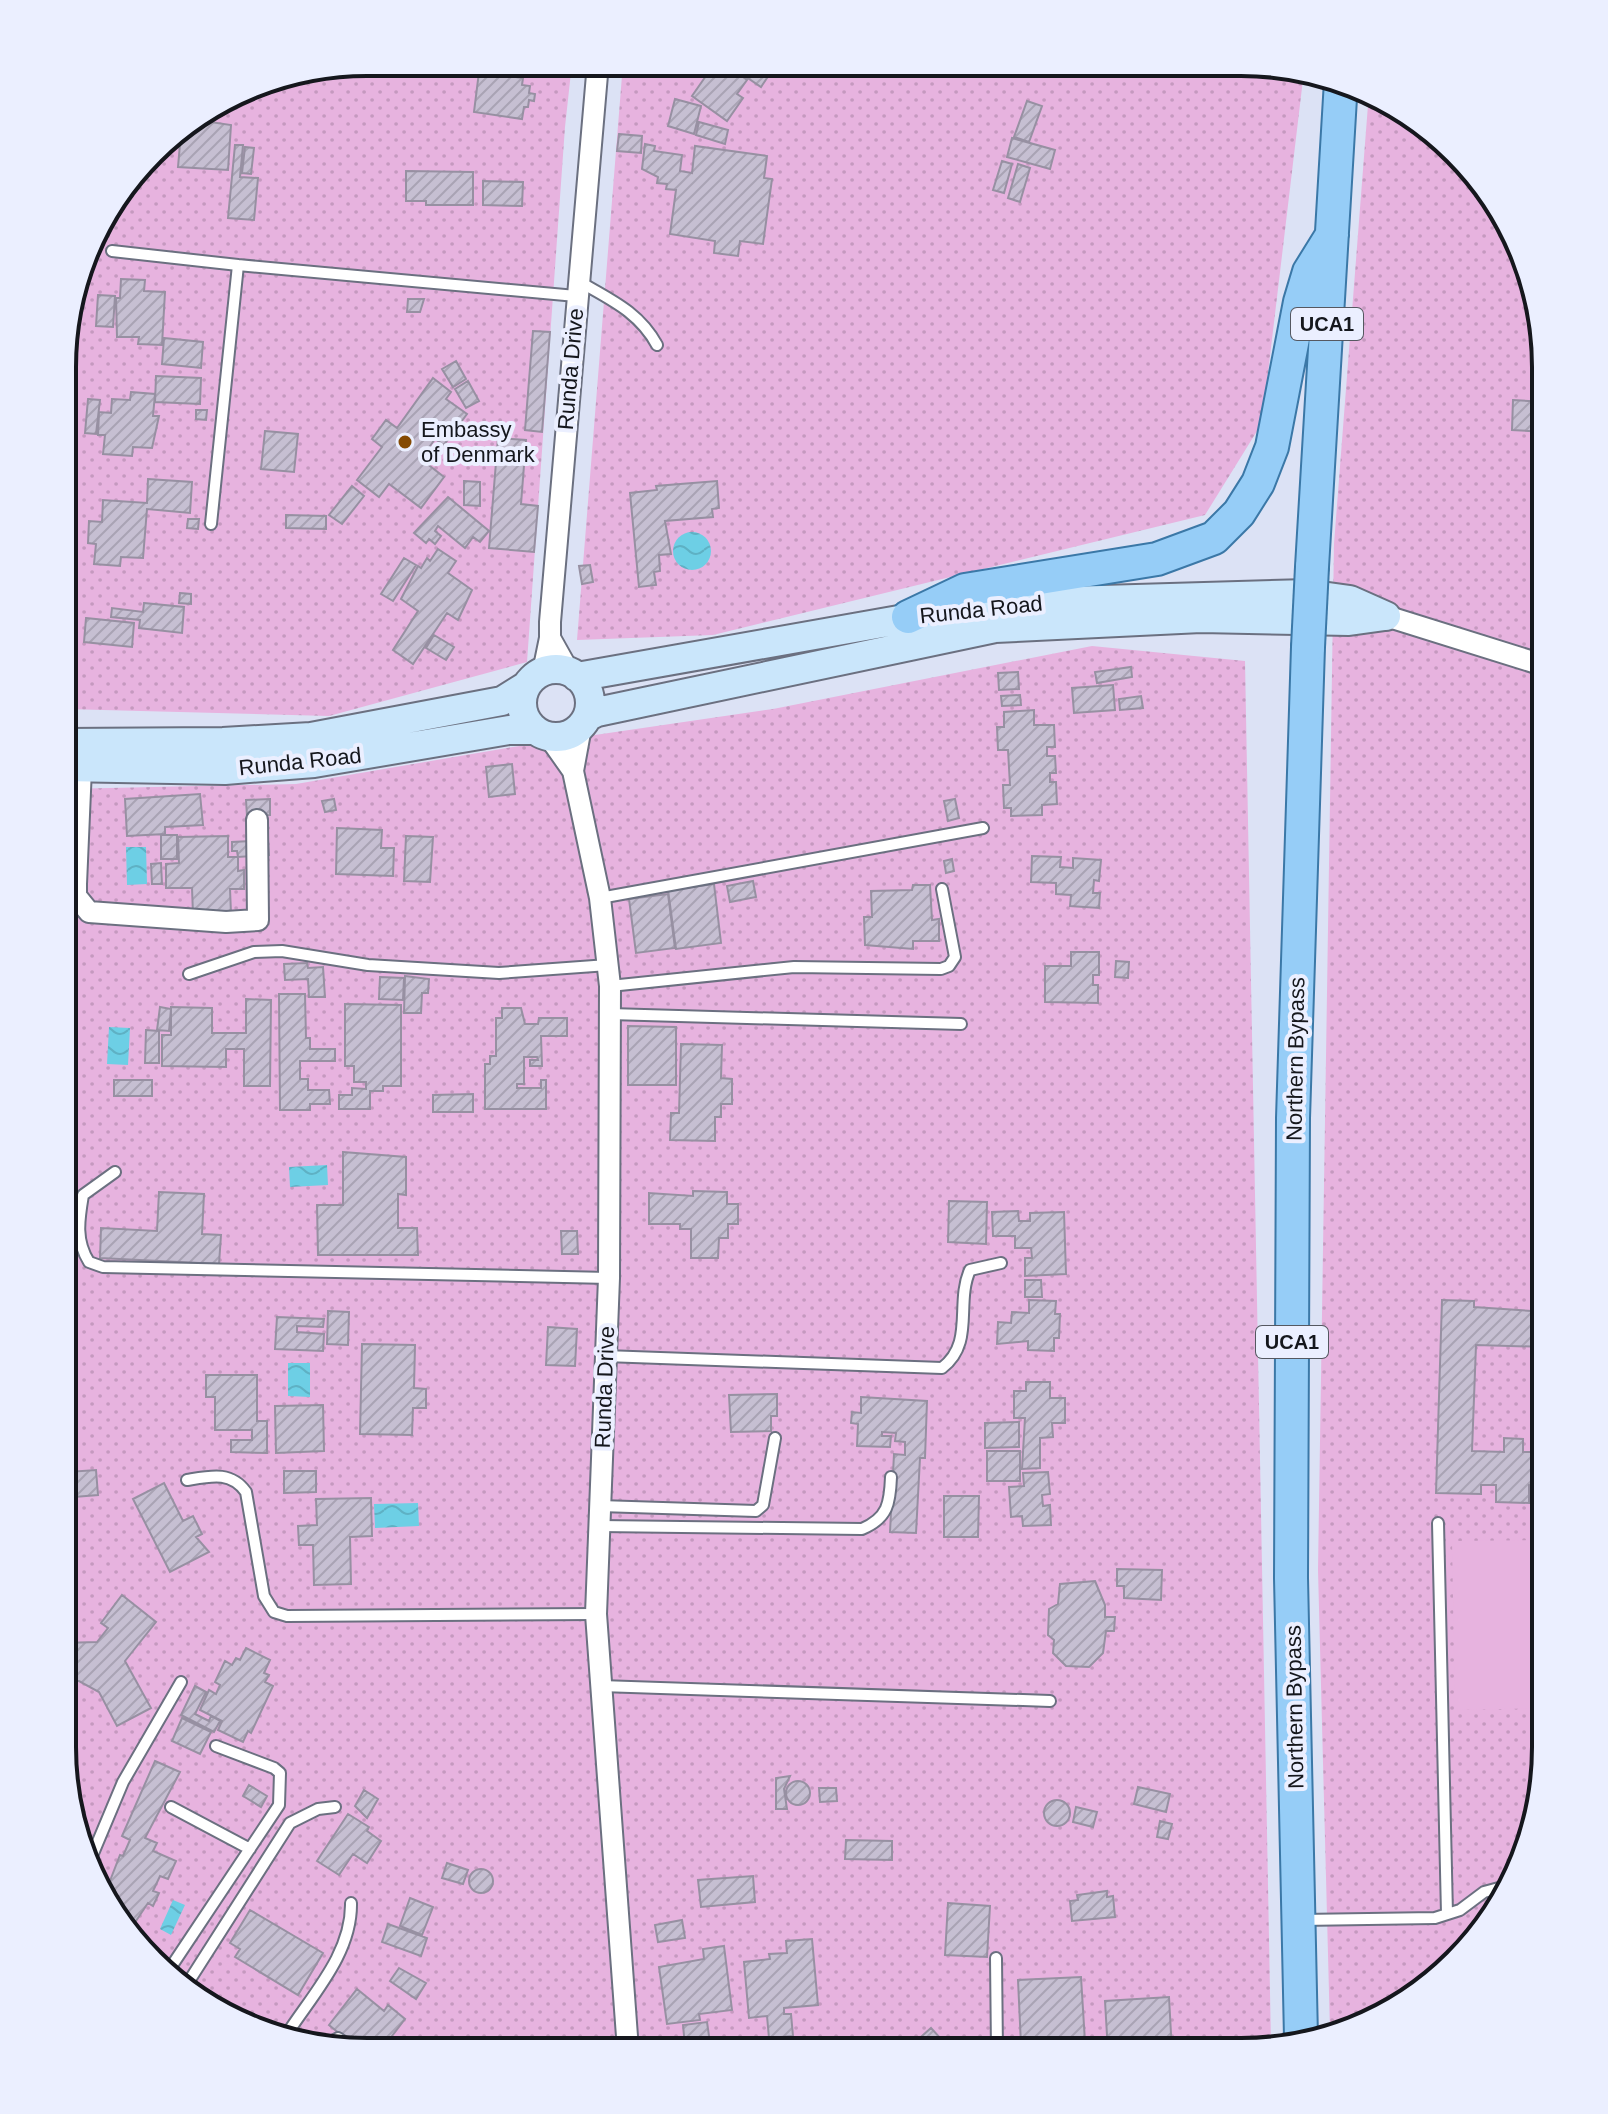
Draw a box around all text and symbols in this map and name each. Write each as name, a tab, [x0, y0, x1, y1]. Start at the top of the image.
street label: Runda Drive	[553, 307, 588, 431]
road number: UCA1	[1291, 308, 1363, 340]
place label: Embassy of Denmark	[421, 417, 536, 467]
marker: Embassy of Denmark	[396, 433, 414, 451]
street label: Runda Road	[918, 591, 1044, 628]
street label: Runda Road	[237, 743, 363, 780]
street label: Northern Bypass	[1282, 977, 1309, 1141]
street label: Runda Drive	[590, 1325, 619, 1449]
road number: UCA1	[1256, 1326, 1328, 1358]
street label: Northern Bypass	[1281, 1625, 1308, 1789]

